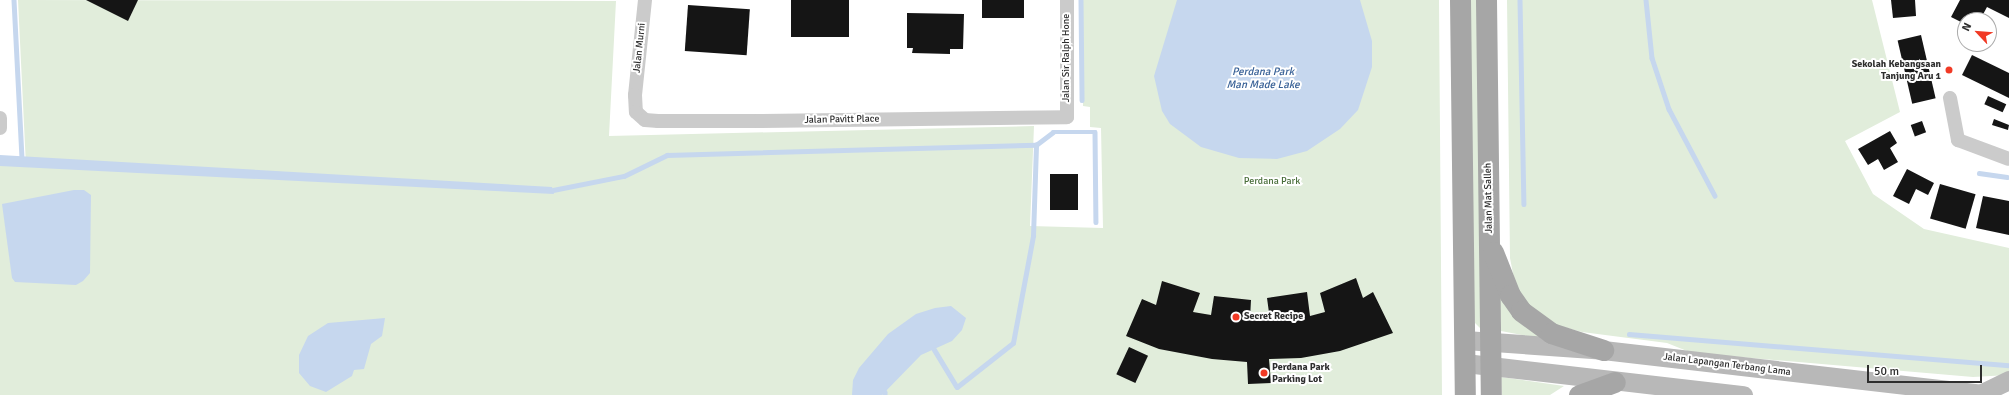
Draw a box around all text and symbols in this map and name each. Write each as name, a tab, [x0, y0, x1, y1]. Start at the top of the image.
north arrow	[1957, 12, 1997, 52]
street label: Jalan Sir Ralph Hone	[1061, 14, 1073, 102]
text: N	[1959, 21, 1974, 33]
street label: Jalan Murni	[631, 22, 649, 74]
place label: Sekolah Kebangsaan Tanjung Aru 1	[1852, 58, 1941, 82]
marker: Sekolah Kebangsaan Tanjung Aru 1	[1944, 65, 1954, 75]
water label: Perdana Park Man Made Lake	[1226, 66, 1300, 92]
street label: Jalan Pavitt Place	[804, 113, 880, 127]
street label: Jalan Mat Salleh	[1482, 163, 1496, 233]
park label: Perdana Park	[1244, 176, 1300, 188]
place label: Secret Recipe	[1244, 311, 1303, 323]
marker: Secret Recipe	[1231, 312, 1241, 322]
street label: Jalan Lapangan Terbang Lama	[1663, 351, 1791, 379]
scale bar	[1869, 357, 1984, 383]
place label: Perdana Park Parking Lot	[1272, 361, 1330, 384]
text: 50 m	[1874, 364, 1899, 379]
marker: Perdana Park Parking Lot	[1259, 368, 1269, 378]

